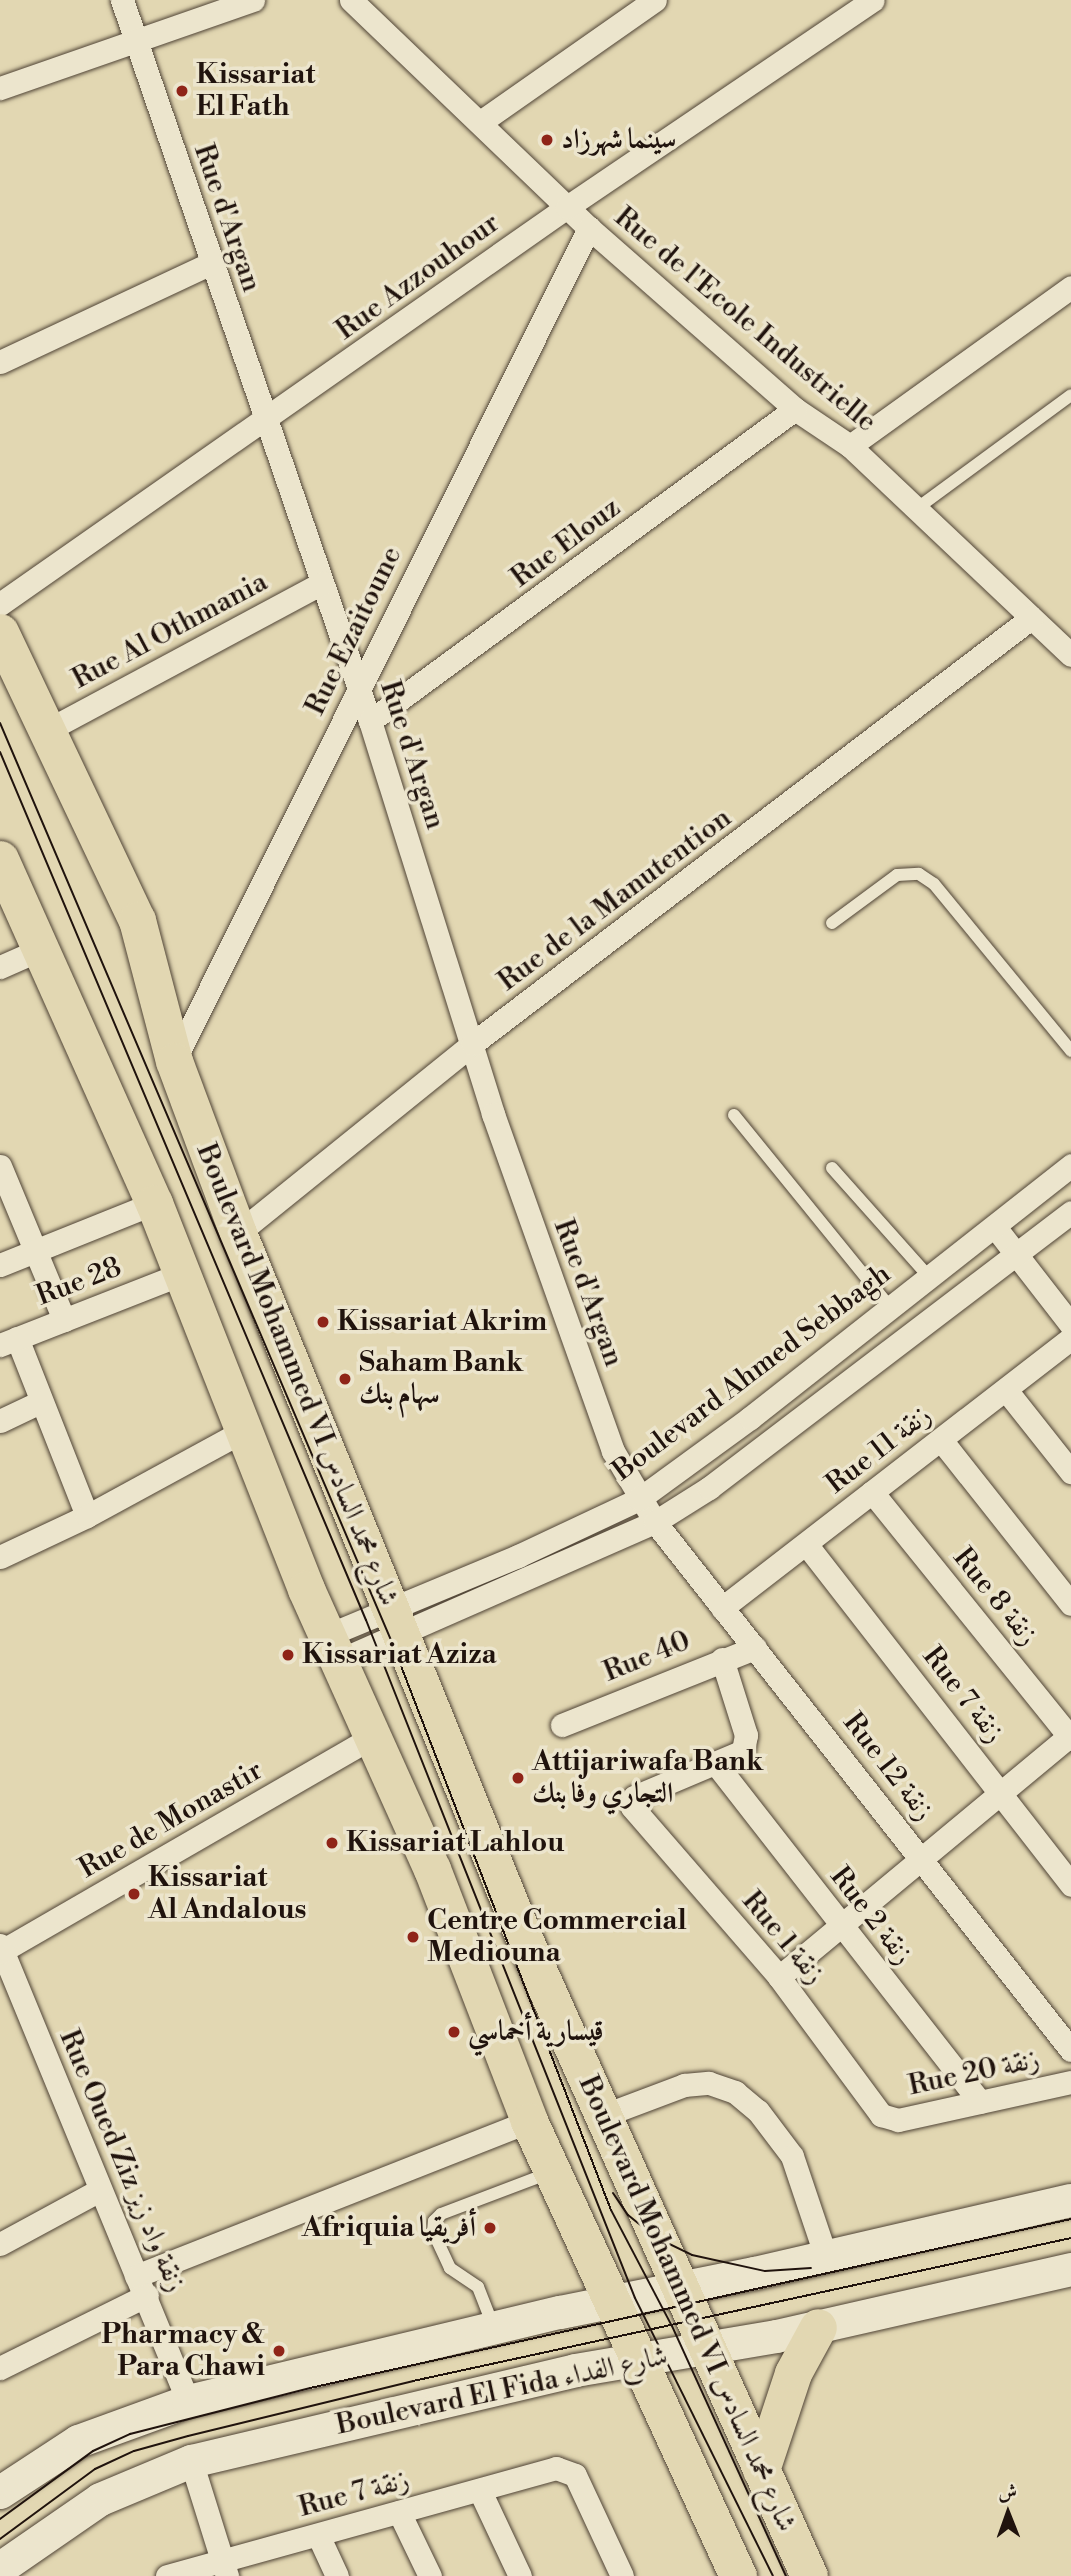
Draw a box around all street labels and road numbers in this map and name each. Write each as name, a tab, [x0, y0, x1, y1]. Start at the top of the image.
street label: Rue d'Argan	[186, 140, 268, 296]
street label: Rue de l'Ecole Industrielle	[607, 201, 883, 439]
street label: Rue Azzouhour	[330, 207, 506, 347]
street label: Rue Elouz	[505, 491, 627, 595]
street label: Rue Ezaitoune	[299, 541, 409, 721]
street label: Rue Al Othmania	[67, 565, 273, 697]
street label: Rue d'Argan	[372, 677, 452, 833]
street label: Rue de la Manutention	[492, 801, 738, 999]
street label: Boulevard Mohammed VI شارع محمد السادس	[189, 1139, 405, 1611]
street label: Rue d'Argan	[546, 1215, 630, 1371]
street label: Rue 28	[32, 1250, 126, 1314]
street label: Boulevard Ahmed Sebbagh	[607, 1258, 897, 1488]
street label: Rue 11 زنقة	[820, 1399, 938, 1501]
street label: Rue 8 زنقة	[945, 1541, 1045, 1653]
street label: Rue 40	[599, 1624, 695, 1690]
street label: Rue 7 زنقة	[915, 1640, 1011, 1750]
street label: Rue 12 زنقة	[836, 1707, 940, 1827]
street label: Rue de Monastir	[73, 1754, 269, 1886]
street label: Rue 2 زنقة	[822, 1860, 920, 1972]
street label: Rue 1 زنقة	[735, 1885, 831, 1991]
street label: Rue Oued Ziz زنقة واد زيز	[52, 2025, 192, 2297]
street label: Rue 20 زنقة	[905, 2043, 1043, 2103]
street label: Boulevard Mohammed VI شارع محمد السادس	[571, 2071, 803, 2537]
street label: Boulevard El Fida شارع الفداء	[333, 2339, 671, 2443]
street label: Rue 7 زنقة	[295, 2463, 413, 2525]

